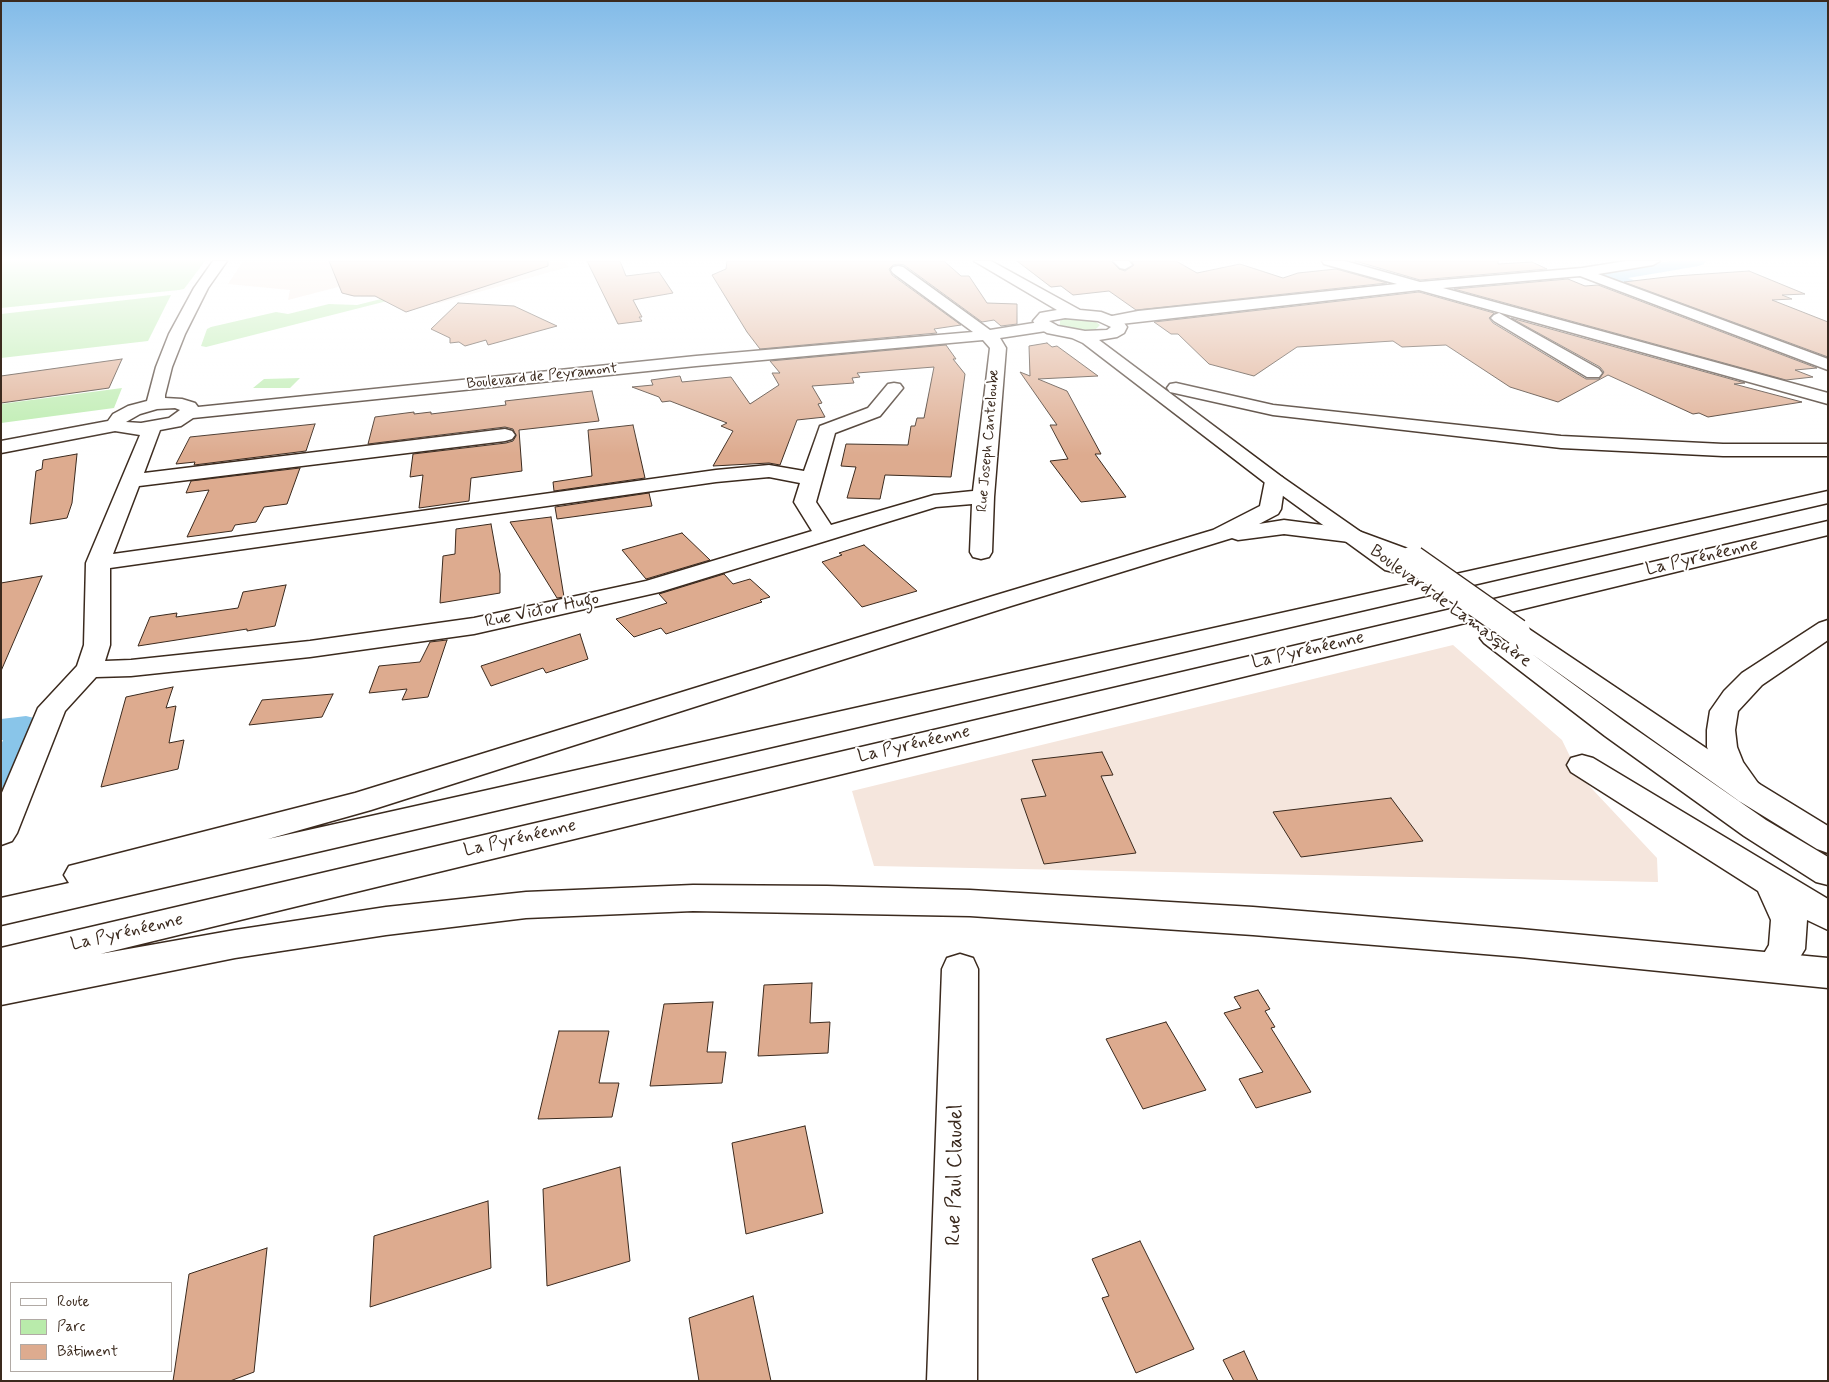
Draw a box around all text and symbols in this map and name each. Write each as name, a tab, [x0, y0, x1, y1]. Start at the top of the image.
street label: Boulevard de Peyramont	[466, 360, 618, 394]
street label: Rue Joseph Canteloube	[974, 369, 1004, 513]
street label: La Pyrénéenne	[1644, 535, 1760, 581]
street label: Boulevard de Lamasquère	[1365, 541, 1535, 673]
street label: Rue Victor Hugo	[483, 588, 601, 634]
street label: La Pyrénéenne	[1250, 628, 1366, 674]
street label: La Pyrénéenne	[856, 722, 972, 768]
street label: La Pyrénéenne	[462, 816, 578, 862]
street label: La Pyrénéenne	[69, 910, 185, 956]
street label: Rue Paul Claudel	[942, 1104, 970, 1246]
legend	[10, 1282, 172, 1372]
text: Route	[57, 1292, 90, 1312]
text: Parc	[57, 1317, 85, 1337]
text: Bâtiment	[57, 1342, 118, 1362]

